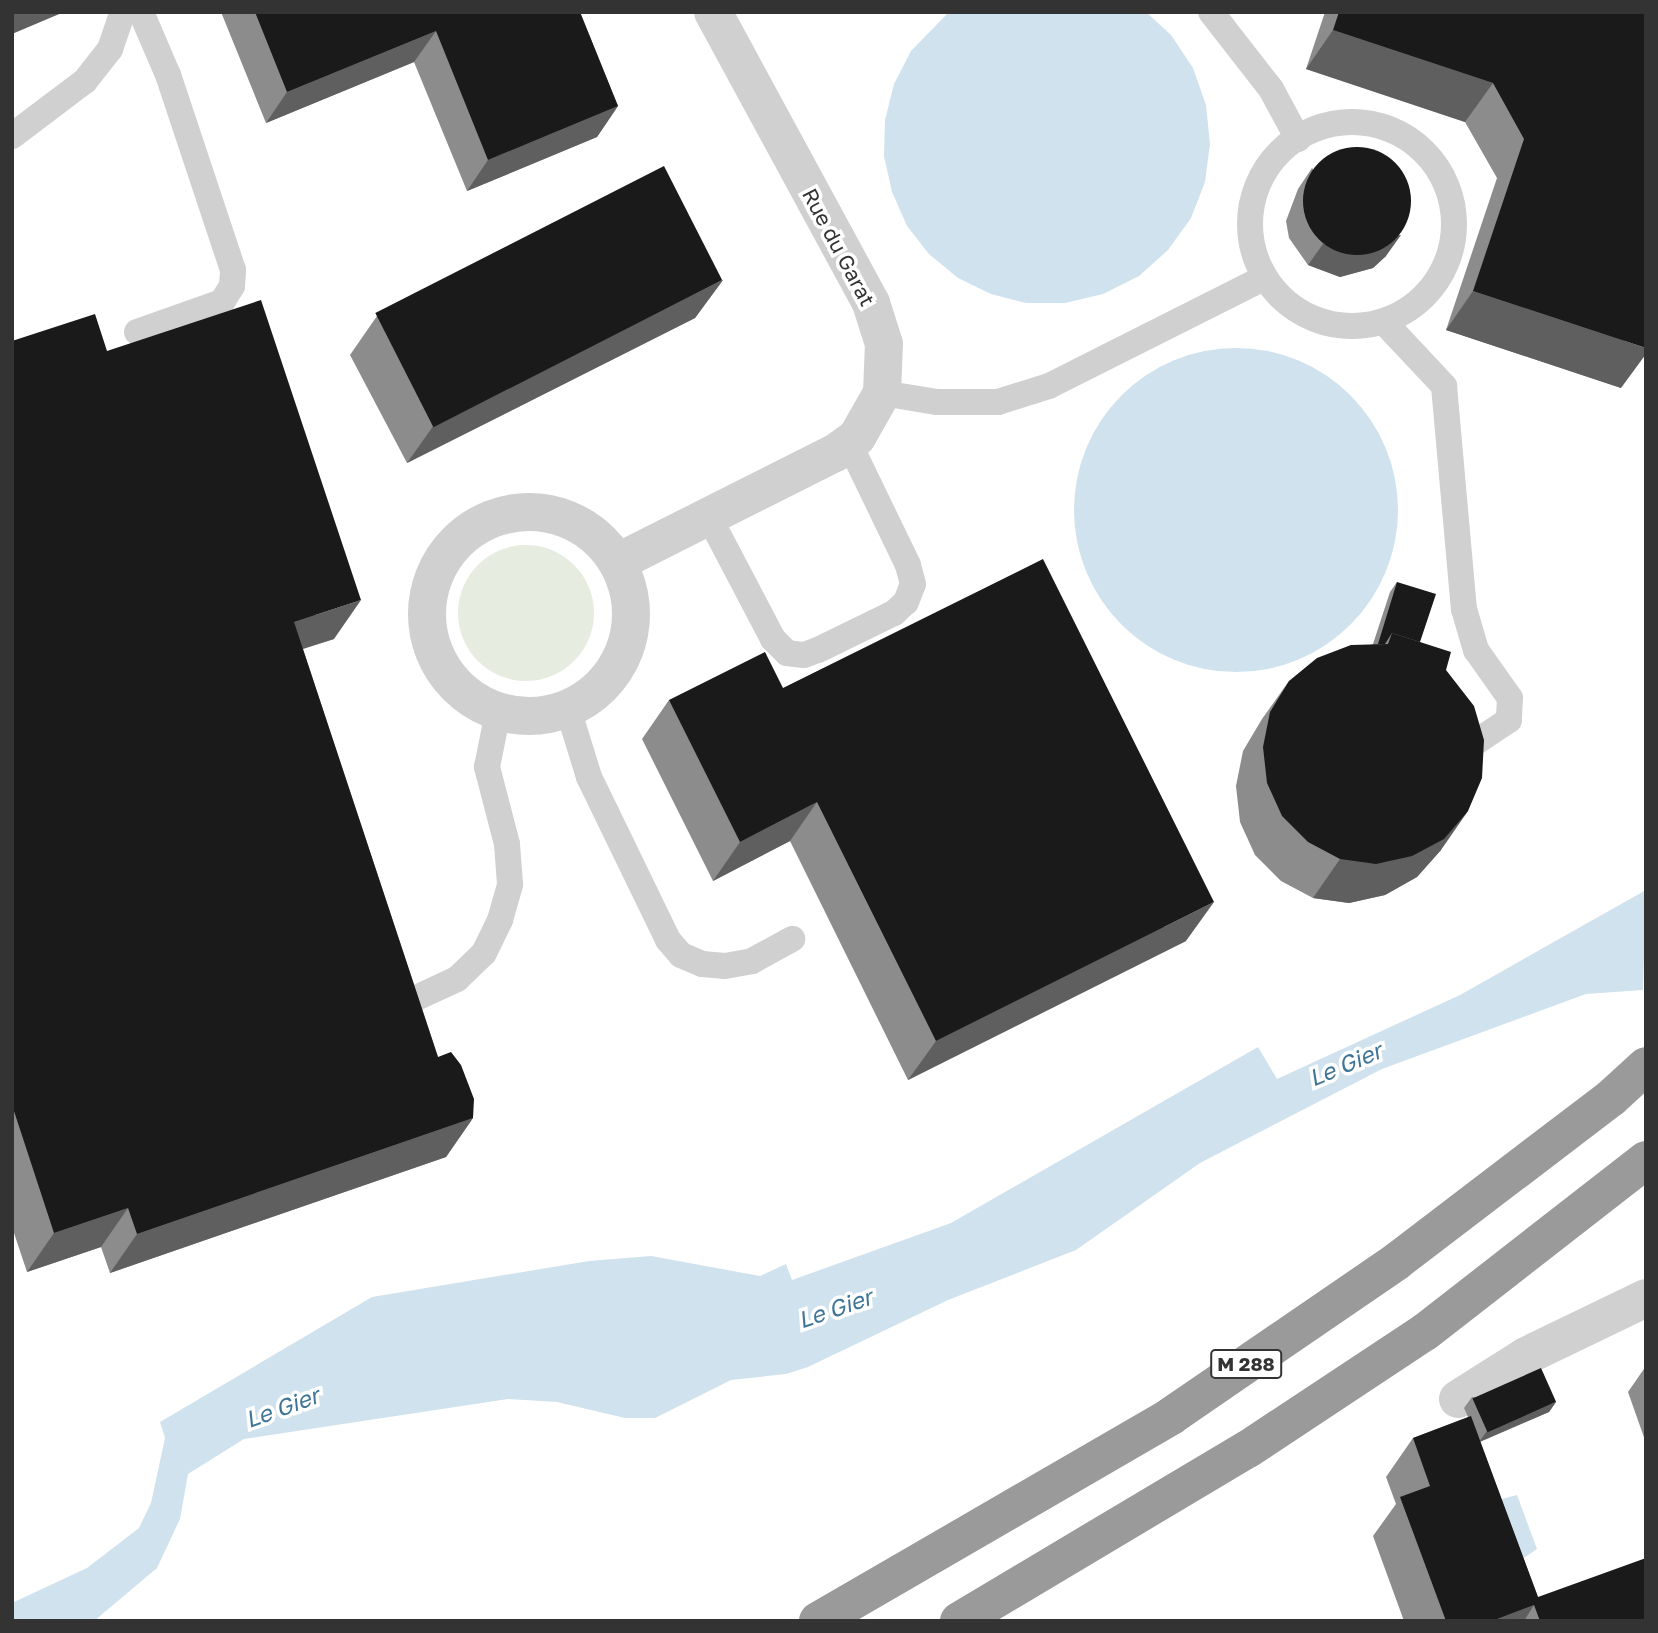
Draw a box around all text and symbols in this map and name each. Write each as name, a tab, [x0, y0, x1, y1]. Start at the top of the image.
street label: Rue du Garat	[797, 184, 881, 310]
water label: Le Gier	[1304, 1036, 1386, 1092]
water label: Le Gier	[794, 1282, 876, 1334]
road number: M 288	[1209, 1348, 1283, 1380]
water label: Le Gier	[241, 1381, 323, 1433]

